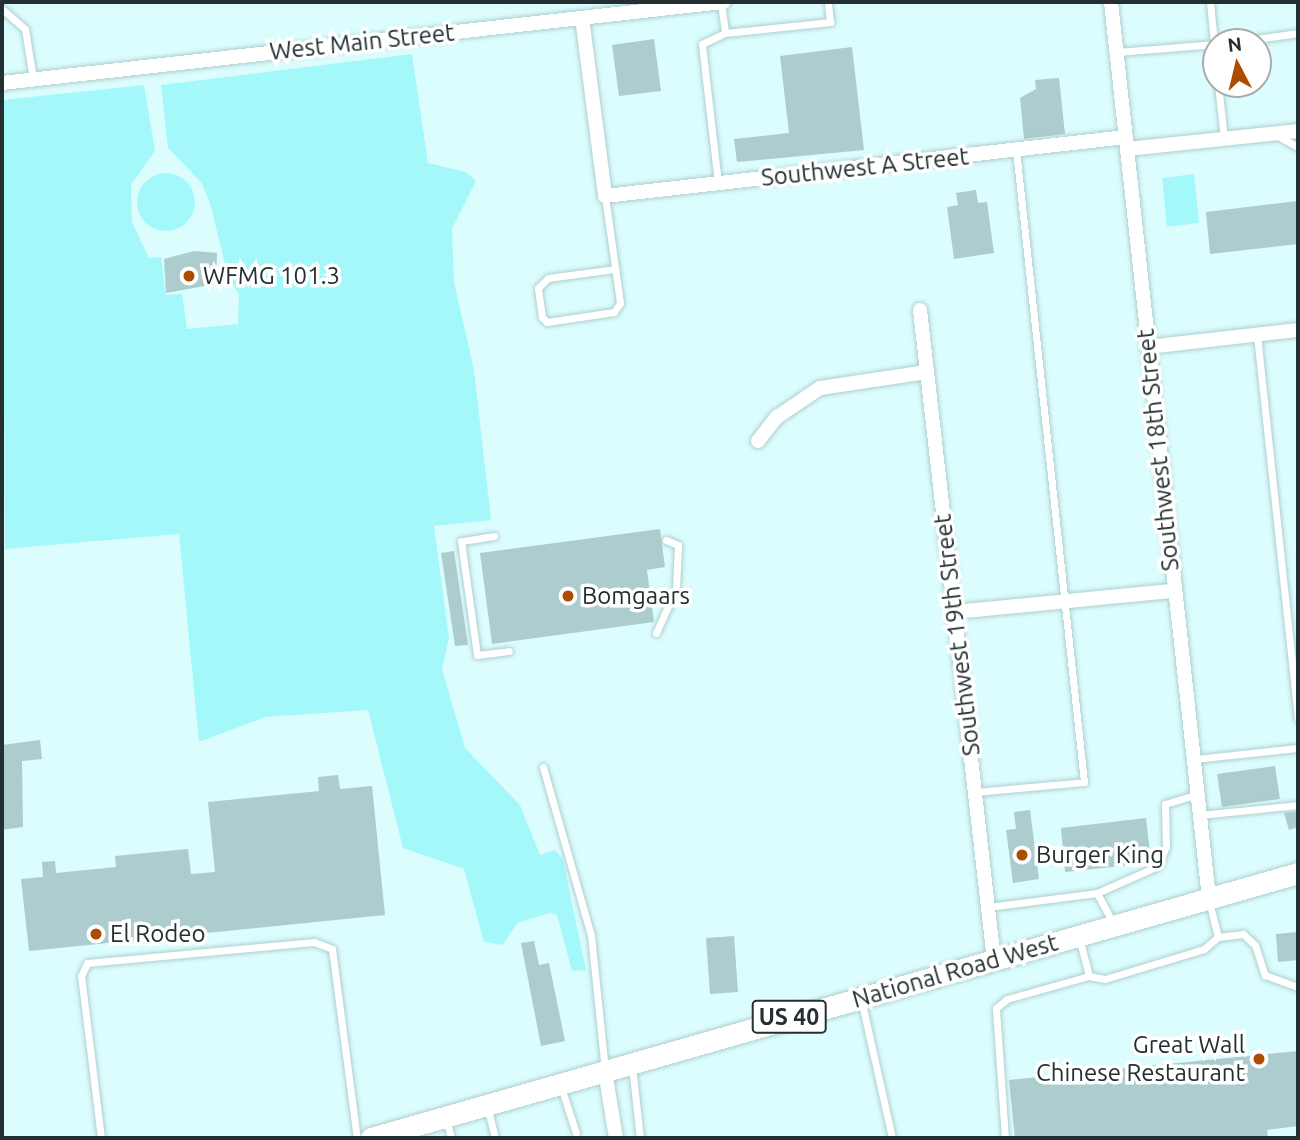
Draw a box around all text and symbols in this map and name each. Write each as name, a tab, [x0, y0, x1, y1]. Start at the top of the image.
street label: West Main Street	[268, 18, 456, 66]
north arrow	[1202, 28, 1272, 98]
text: N	[1226, 32, 1243, 56]
street label: Southwest A Street	[760, 142, 970, 192]
place label: WFMG 101.3	[203, 262, 340, 290]
marker: WFMG 101.3	[181, 268, 197, 284]
street label: Southwest 18th Street	[1131, 327, 1185, 573]
street label: Southwest 19th Street	[928, 512, 986, 758]
place label: Bomgaars	[582, 582, 690, 610]
marker: Bomgaars	[560, 588, 576, 604]
place label: Burger King	[1036, 841, 1164, 869]
marker: Burger King	[1014, 847, 1030, 863]
place label: El Rodeo	[110, 920, 206, 948]
marker: El Rodeo	[88, 926, 104, 942]
street label: National Road West	[849, 928, 1061, 1014]
road number: US 40	[750, 998, 828, 1036]
place label: Great Wall Chinese Restaurant	[1036, 1031, 1245, 1087]
marker: Great Wall Chinese Restaurant	[1251, 1051, 1267, 1067]

